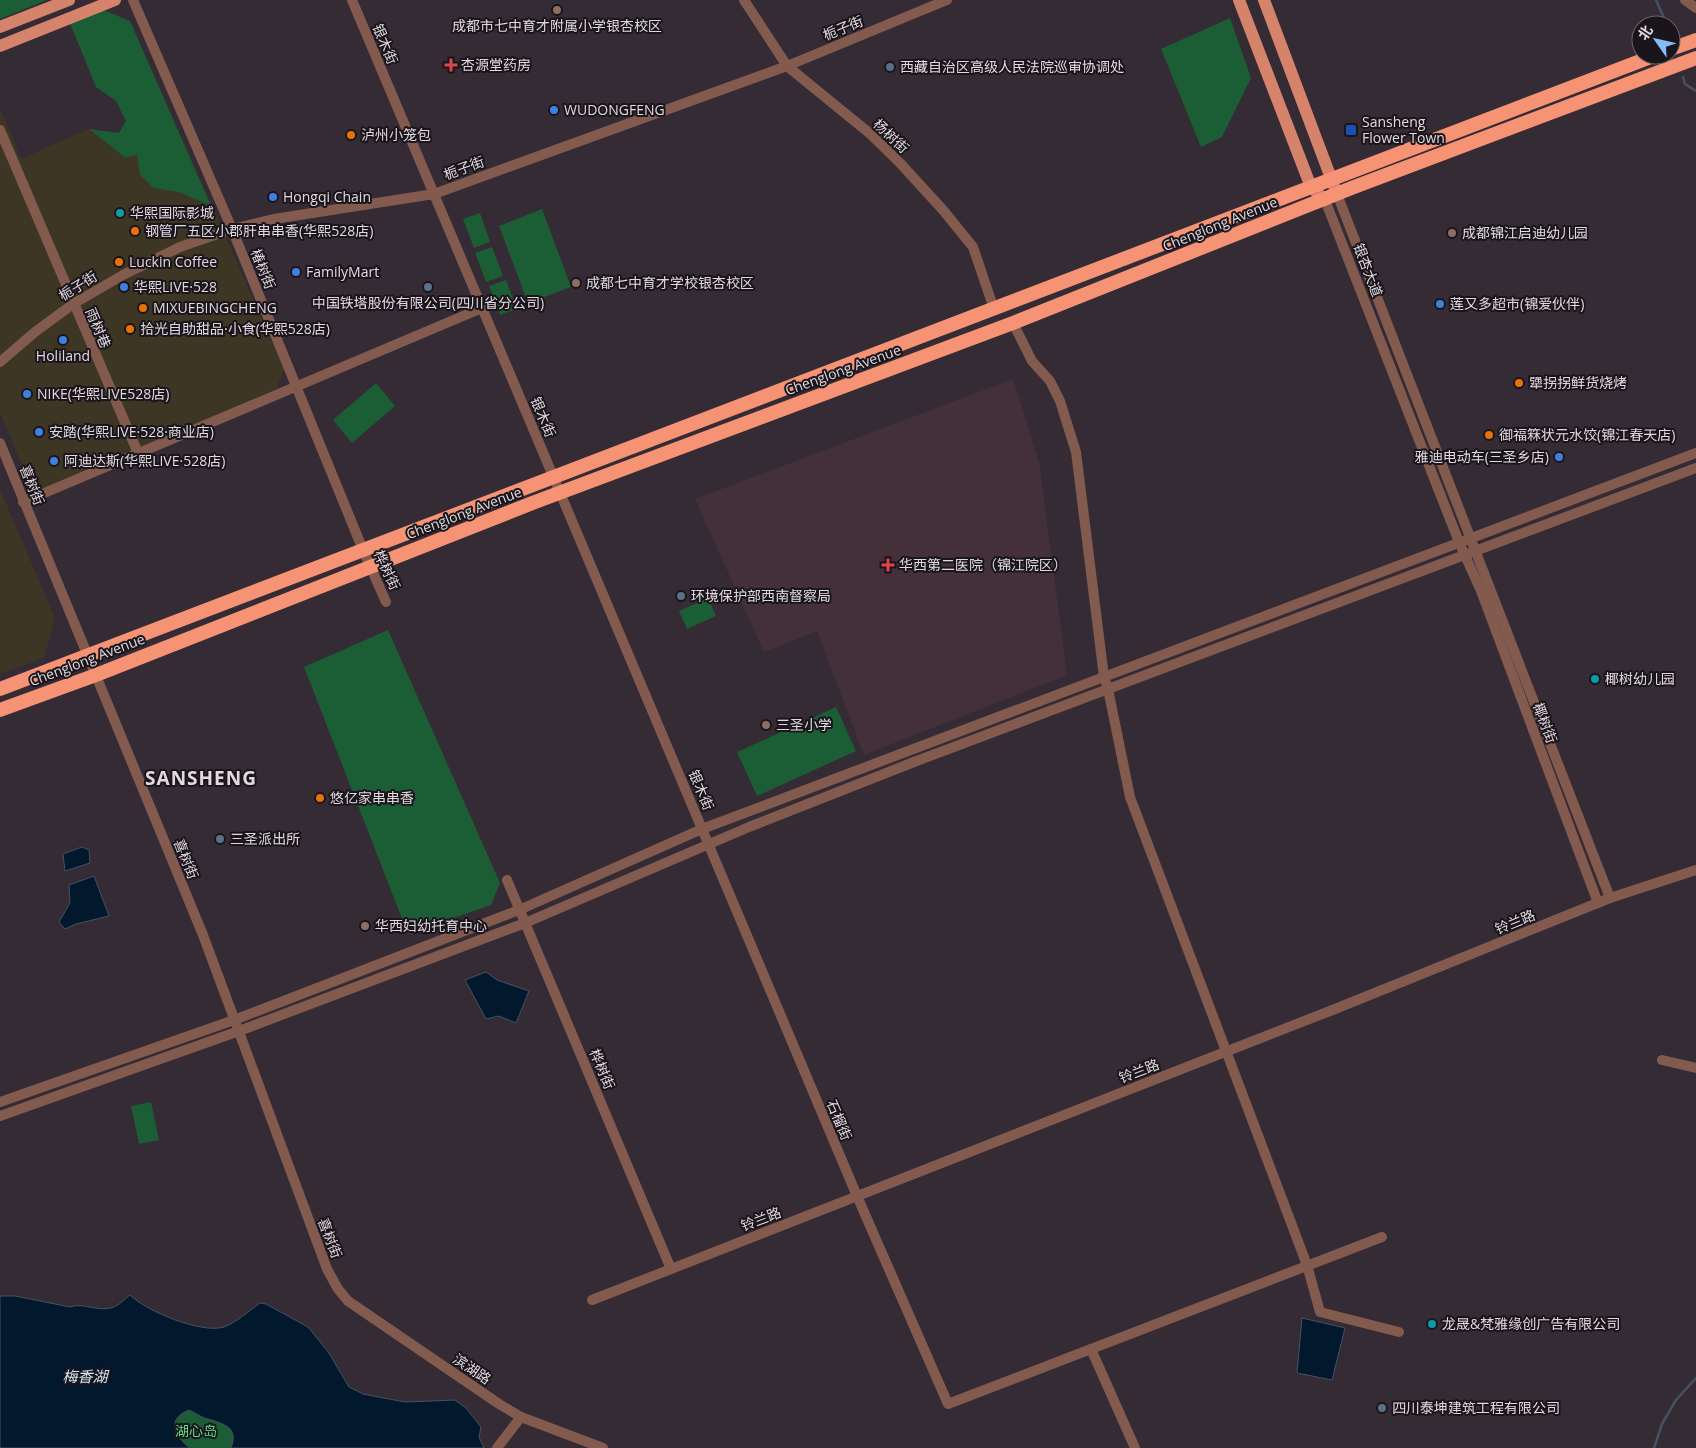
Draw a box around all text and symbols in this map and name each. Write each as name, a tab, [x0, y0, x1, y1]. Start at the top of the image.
marker: 成都市七中育才附属小学银杏校区	[551, 4, 563, 16]
street label: 栀子街	[820, 11, 866, 44]
north arrow	[1631, 15, 1681, 65]
place label: 成都市七中育才附属小学银杏校区	[452, 16, 662, 35]
street label: 银木街	[369, 21, 402, 67]
text: 北	[1633, 21, 1657, 44]
place label: 杏源堂药房	[461, 55, 531, 74]
place label: 西藏自治区高级人民法院巡审协调处	[900, 57, 1124, 76]
marker: 杏源堂药房	[445, 59, 457, 71]
marker: 西藏自治区高级人民法院巡审协调处	[884, 61, 896, 73]
place label: WUDONGFENG	[564, 100, 665, 119]
marker: WUDONGFENG	[548, 104, 560, 116]
place label: Sansheng Flower Town	[1362, 112, 1445, 147]
street label: 杨树街	[870, 114, 913, 157]
marker: Sansheng Flower Town	[1344, 123, 1358, 137]
place label: 泸州小笼包	[361, 125, 431, 144]
marker: 泸州小笼包	[345, 129, 357, 141]
street label: 栀子街	[441, 151, 487, 184]
place label: Hongqi Chain	[283, 187, 371, 206]
marker: Hongqi Chain	[267, 191, 279, 203]
street label: Chenglong Avenue	[1160, 192, 1280, 255]
place label: 华熙国际影城	[130, 203, 214, 222]
marker: 华熙国际影城	[114, 207, 126, 219]
place label: 钢管厂五区小郡肝串串香(华熙528店)	[145, 221, 373, 240]
place label: 成都锦江启迪幼儿园	[1462, 223, 1588, 242]
marker: 钢管厂五区小郡肝串串香(华熙528店)	[129, 225, 141, 237]
marker: 成都锦江启迪幼儿园	[1446, 227, 1458, 239]
street label: 银杏大道	[1350, 240, 1387, 299]
street label: 椿树街	[247, 246, 280, 292]
place label: Luckin Coffee	[129, 252, 217, 271]
marker: Luckin Coffee	[113, 256, 125, 268]
place label: FamilyMart	[306, 262, 379, 281]
street label: 栀子街	[55, 266, 101, 305]
marker: FamilyMart	[290, 266, 302, 278]
place label: 成都七中育才学校银杏校区	[586, 273, 754, 292]
place label: 华熙LIVE·528	[134, 277, 217, 296]
marker: 成都七中育才学校银杏校区	[570, 277, 582, 289]
marker: 华熙LIVE·528	[118, 281, 130, 293]
marker: 中国铁塔股份有限公司(四川省分公司)	[422, 281, 434, 293]
place label: 中国铁塔股份有限公司(四川省分公司)	[312, 293, 544, 312]
place label: 莲又多超市(锦爱伙伴)	[1450, 294, 1584, 313]
place label: MIXUEBINGCHENG	[153, 298, 277, 317]
marker: 莲又多超市(锦爱伙伴)	[1434, 298, 1446, 310]
marker: MIXUEBINGCHENG	[137, 302, 149, 314]
street label: 雨树巷	[82, 305, 115, 351]
place label: 拾光自助甜品·小食(华熙528店)	[140, 319, 330, 338]
marker: 拾光自助甜品·小食(华熙528店)	[124, 323, 136, 335]
marker: Holiland	[57, 334, 69, 346]
street label: Chenglong Avenue	[782, 340, 904, 399]
place label: Holiland	[36, 346, 90, 365]
place label: 犟拐拐鲜货烧烤	[1529, 373, 1627, 392]
marker: 犟拐拐鲜货烧烤	[1513, 377, 1525, 389]
place label: NIKE(华熙LIVE528店)	[37, 384, 169, 403]
marker: NIKE(华熙LIVE528店)	[21, 388, 33, 400]
street label: 银木街	[527, 394, 560, 440]
place label: 安踏(华熙LIVE·528·商业店)	[49, 422, 214, 441]
place label: 御福箖状元水饺(锦江春天店)	[1499, 425, 1675, 444]
marker: 安踏(华熙LIVE·528·商业店)	[33, 426, 45, 438]
marker: 御福箖状元水饺(锦江春天店)	[1483, 429, 1495, 441]
place label: 雅迪电动车(三圣乡店)	[1415, 447, 1549, 466]
place label: 阿迪达斯(华熙LIVE·528店)	[64, 451, 225, 470]
marker: 雅迪电动车(三圣乡店)	[1553, 451, 1565, 463]
marker: 阿迪达斯(华熙LIVE·528店)	[48, 455, 60, 467]
street label: 喜树街	[16, 462, 49, 508]
street label: Chenglong Avenue	[403, 482, 524, 543]
street label: 桦树街	[370, 547, 405, 593]
place label: 华西第二医院（锦江院区）	[899, 555, 1067, 574]
marker: 华西第二医院（锦江院区）	[881, 558, 895, 572]
place label: 环境保护部西南督察局	[691, 586, 831, 605]
marker: 环境保护部西南督察局	[675, 590, 687, 602]
street label: Chenglong Avenue	[26, 629, 147, 690]
place label: 椰树幼儿园	[1605, 669, 1675, 688]
marker: 椰树幼儿园	[1589, 673, 1601, 685]
street label: 椰树街	[1529, 700, 1562, 746]
place label: 三圣小学	[776, 715, 832, 734]
marker: 三圣小学	[760, 719, 772, 731]
district label: SANSHENG	[145, 765, 257, 791]
street label: 银木街	[685, 767, 718, 813]
place label: 悠亿家串串香	[330, 788, 414, 807]
marker: 悠亿家串串香	[314, 792, 326, 804]
place label: 三圣派出所	[230, 829, 300, 848]
marker: 三圣派出所	[214, 833, 226, 845]
street label: 喜树街	[170, 836, 203, 882]
street label: 铃兰路	[1492, 905, 1538, 938]
place label: 华西妇幼托育中心	[375, 916, 487, 935]
marker: 华西妇幼托育中心	[359, 920, 371, 932]
street label: 桦树街	[586, 1046, 619, 1092]
street label: 铃兰路	[1116, 1054, 1162, 1087]
street label: 石榴街	[823, 1097, 856, 1143]
street label: 铃兰路	[738, 1202, 784, 1235]
street label: 喜树街	[314, 1215, 347, 1261]
place label: 龙晟&梵雅缘创广告有限公司	[1442, 1314, 1620, 1333]
marker: 龙晟&梵雅缘创广告有限公司	[1426, 1318, 1438, 1330]
street label: 滨湖路	[450, 1349, 495, 1388]
water label: 梅香湖	[62, 1366, 109, 1386]
place label: 四川泰坤建筑工程有限公司	[1392, 1398, 1560, 1417]
marker: 四川泰坤建筑工程有限公司	[1376, 1402, 1388, 1414]
park label: 湖心岛	[175, 1421, 217, 1440]

